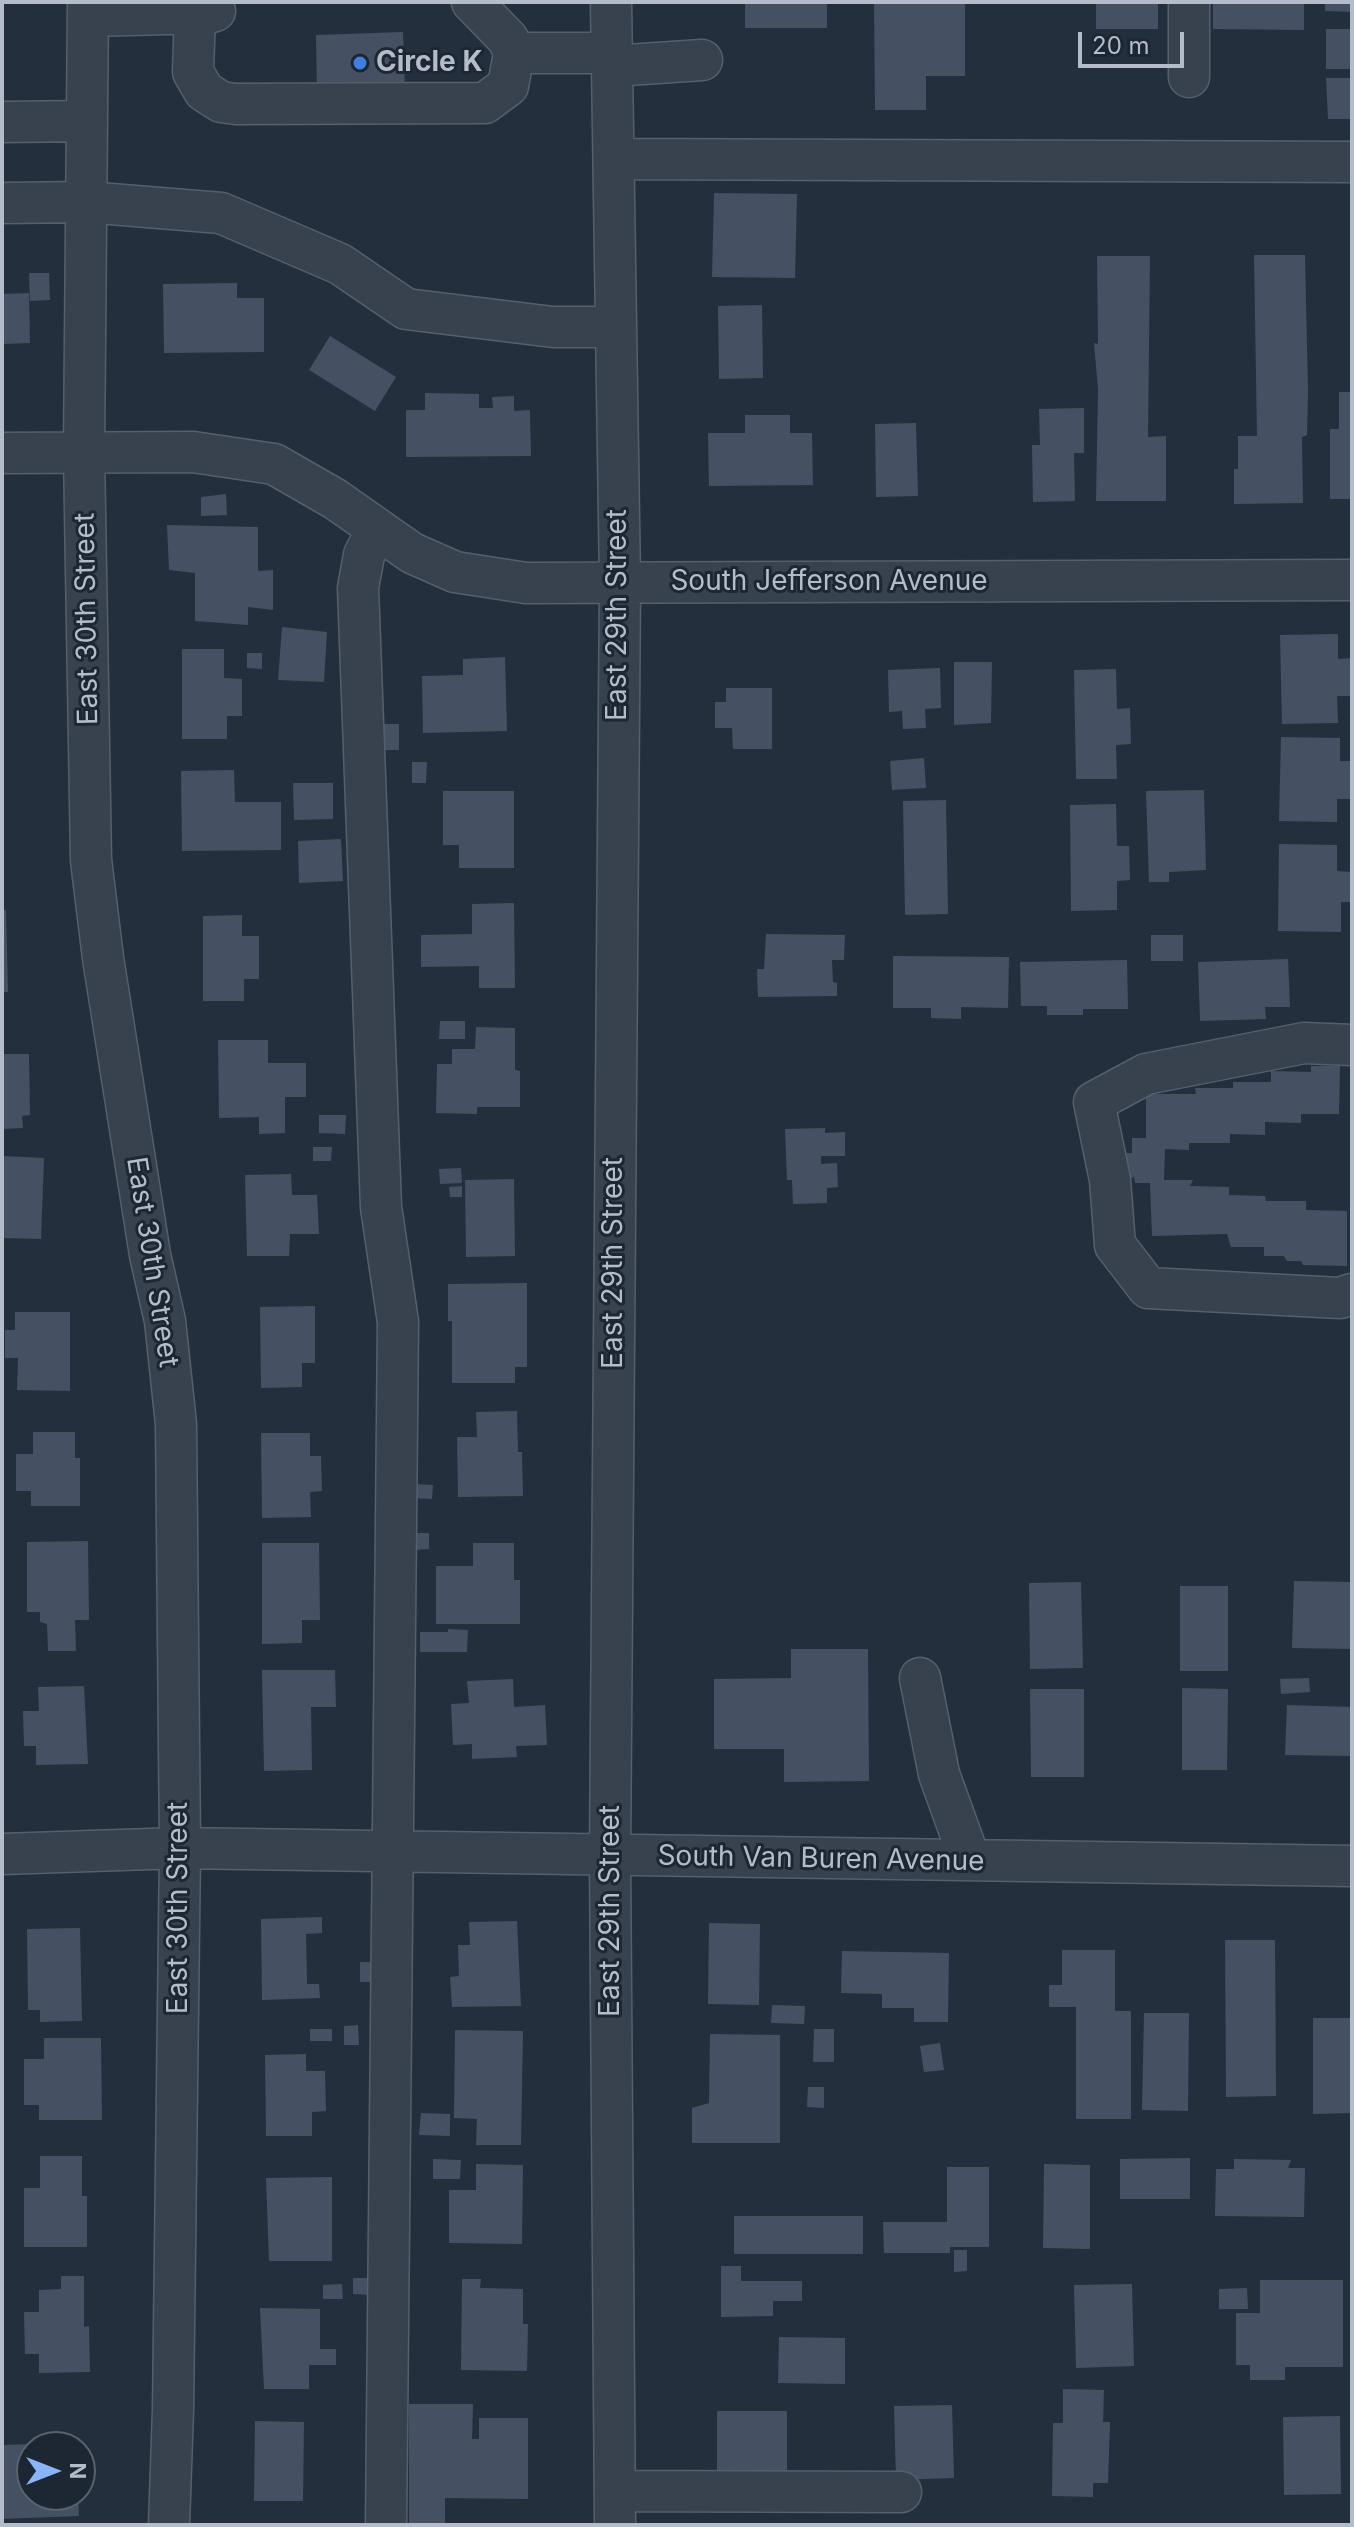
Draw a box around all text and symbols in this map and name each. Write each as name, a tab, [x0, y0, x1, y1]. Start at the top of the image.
scale bar	[1082, 16, 1188, 66]
text: 20 m	[1092, 31, 1150, 60]
place label: Circle K	[376, 46, 483, 80]
marker: Circle K	[351, 54, 369, 72]
street label: East 29th Street	[601, 509, 635, 721]
street label: East 30th Street	[68, 513, 106, 725]
street label: South Jefferson Avenue	[670, 565, 988, 599]
street label: East 30th Street	[119, 1155, 185, 1369]
street label: East 29th Street	[597, 1157, 631, 1369]
street label: East 30th Street	[162, 1802, 196, 2014]
street label: East 29th Street	[594, 1805, 628, 2017]
street label: South Van Buren Avenue	[657, 1839, 985, 1879]
north arrow	[16, 2431, 96, 2511]
text: N	[65, 2463, 91, 2479]

